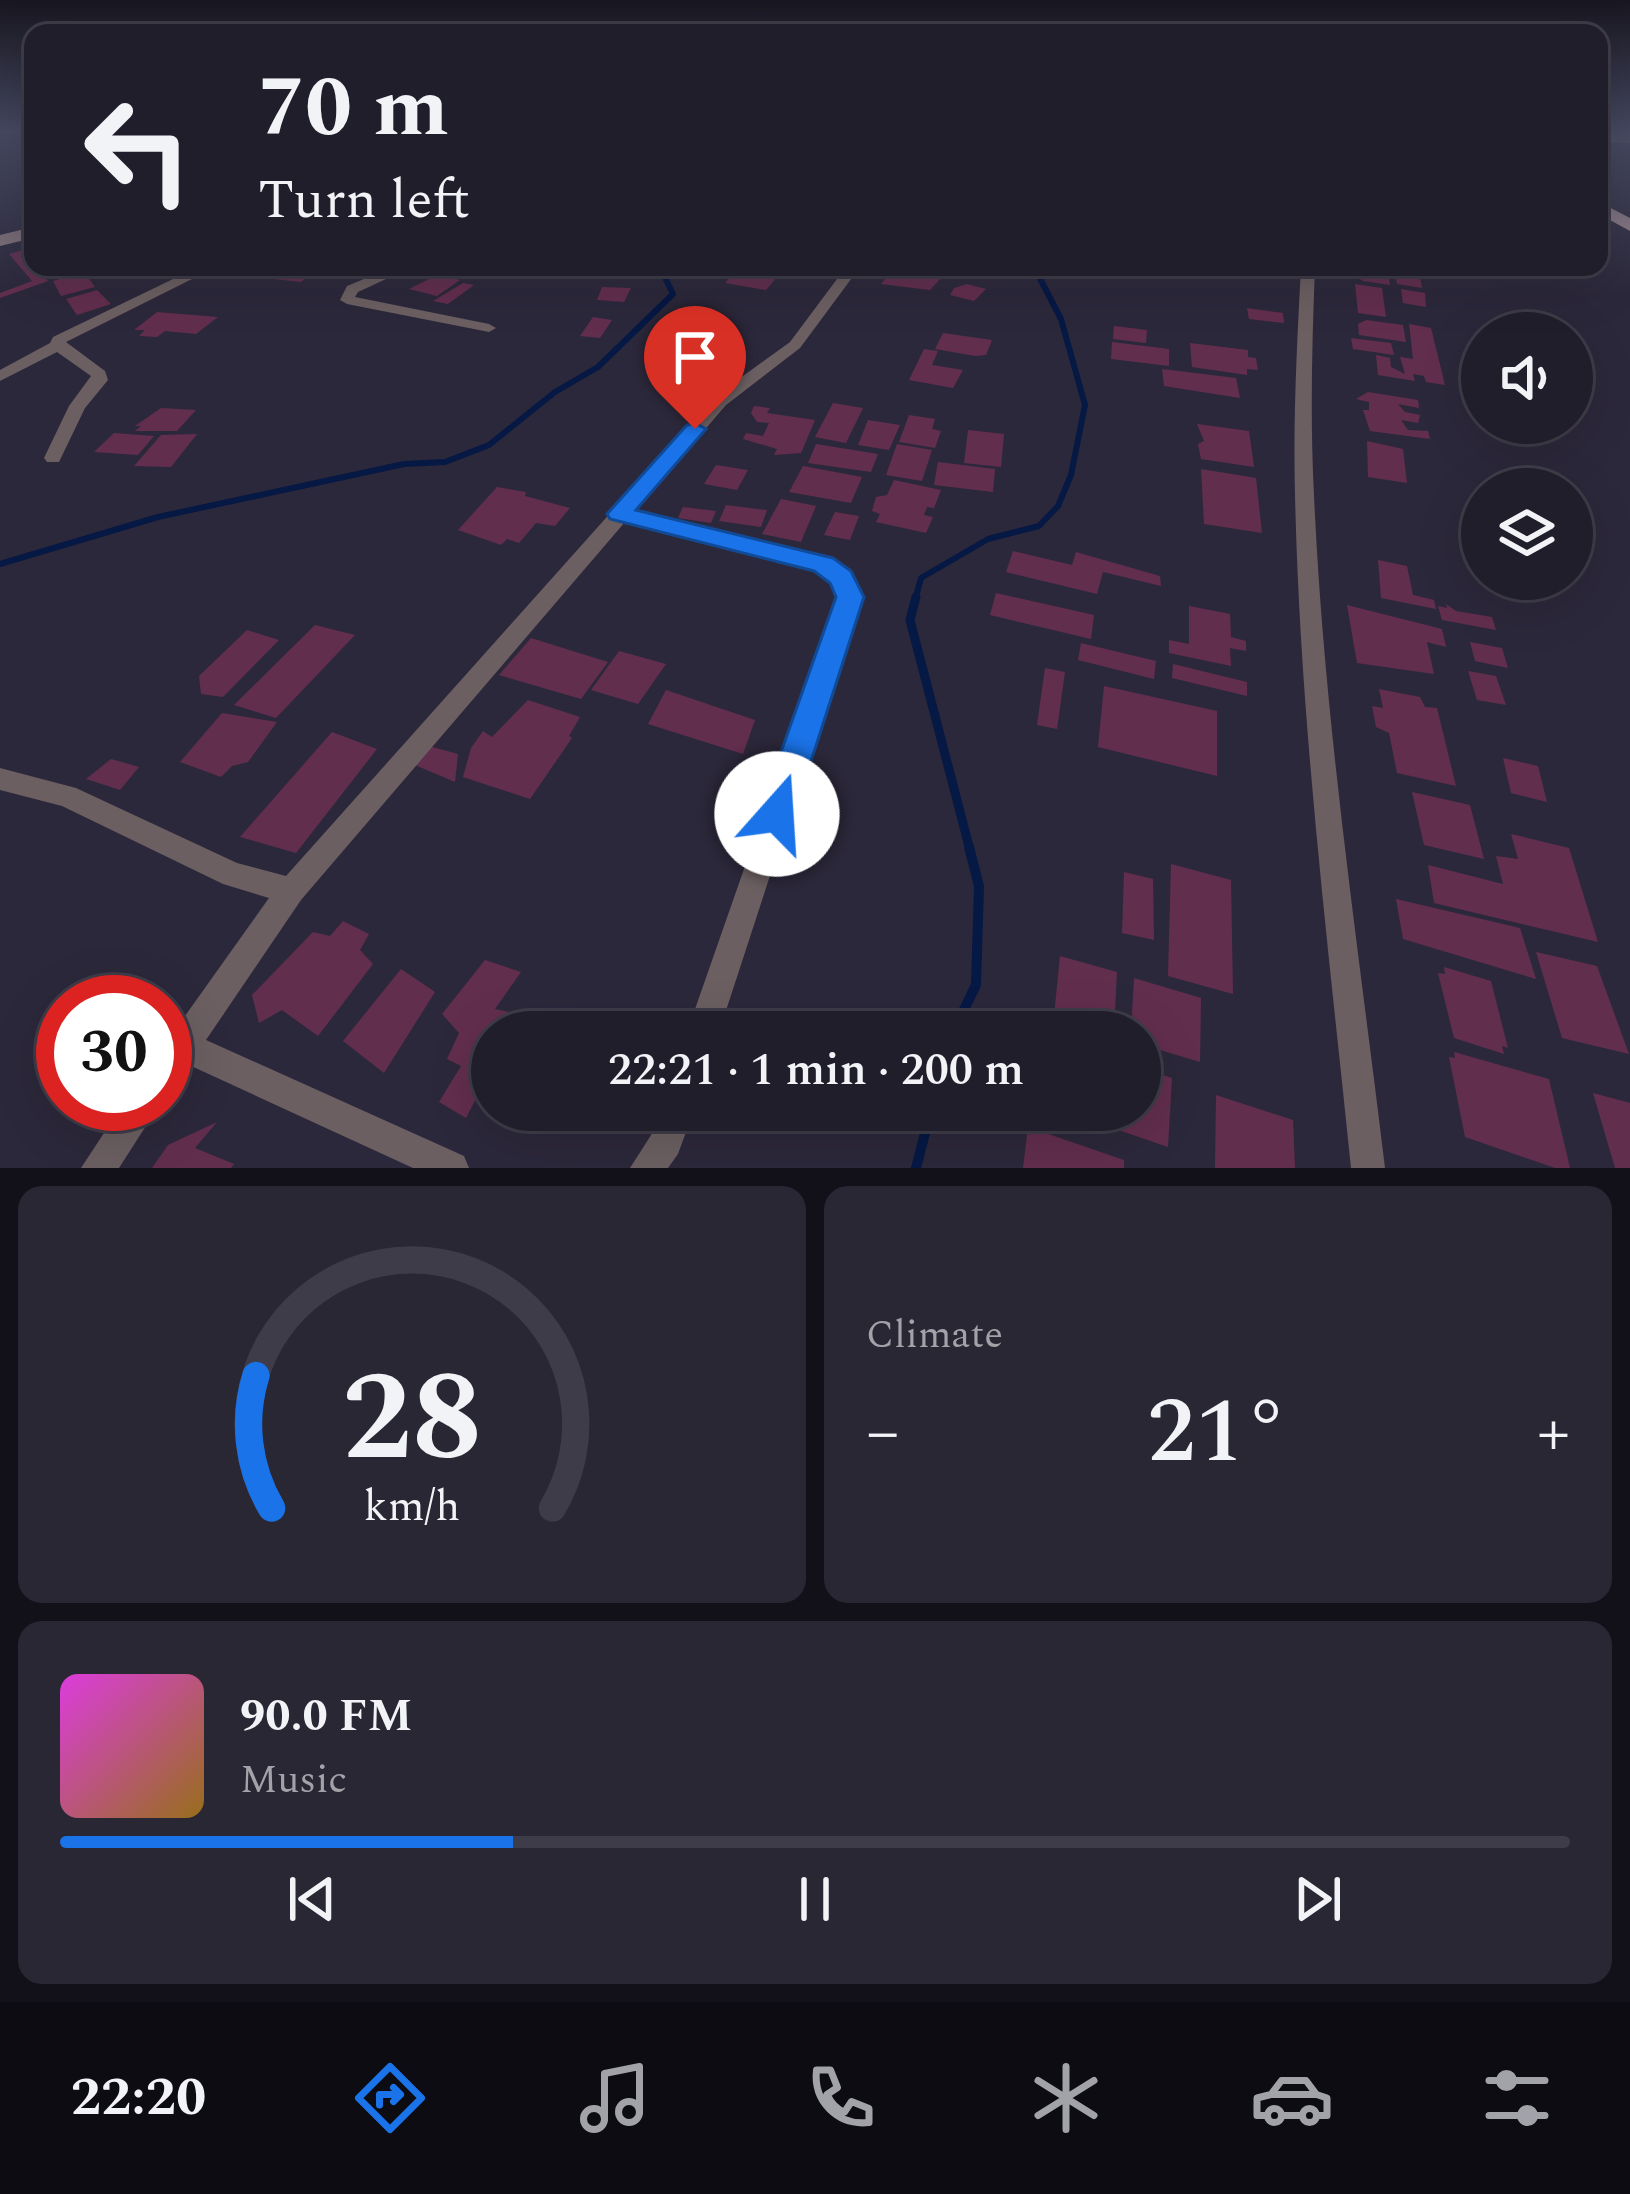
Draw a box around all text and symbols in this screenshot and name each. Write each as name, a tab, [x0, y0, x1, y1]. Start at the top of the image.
text: 70 m	[258, 45, 449, 173]
icon: left	[60, 72, 216, 228]
text: Turn left	[258, 160, 470, 242]
pin	[644, 306, 746, 429]
map controls	[1461, 312, 1593, 600]
button: sound	[1461, 312, 1593, 444]
icon: arrive	[662, 324, 728, 390]
button: layers	[1461, 468, 1593, 600]
position arrow	[714, 751, 840, 877]
speed limit sign: 30	[36, 975, 192, 1131]
text: 22:21 · 1 min · 200 m	[608, 1036, 1024, 1105]
text: Climate	[866, 1306, 1003, 1365]
text: 28	[342, 1325, 482, 1515]
text: 21°	[1147, 1365, 1289, 1502]
text: −	[866, 1383, 899, 1484]
text: +	[1537, 1383, 1570, 1484]
text: km/h	[364, 1474, 460, 1539]
text: 90.0 FM	[240, 1682, 412, 1751]
text: Music	[240, 1751, 347, 1810]
icon: previous	[279, 1866, 345, 1932]
icon: pause	[782, 1866, 848, 1932]
icon: next	[1285, 1866, 1351, 1932]
icon: directions	[348, 2056, 432, 2140]
icon: music	[573, 2056, 657, 2140]
icon: phone	[799, 2056, 883, 2140]
icon: climate	[1024, 2056, 1108, 2140]
icon: car	[1250, 2056, 1334, 2140]
icon: filters	[1475, 2056, 1559, 2140]
text: 22:20	[71, 2057, 206, 2139]

